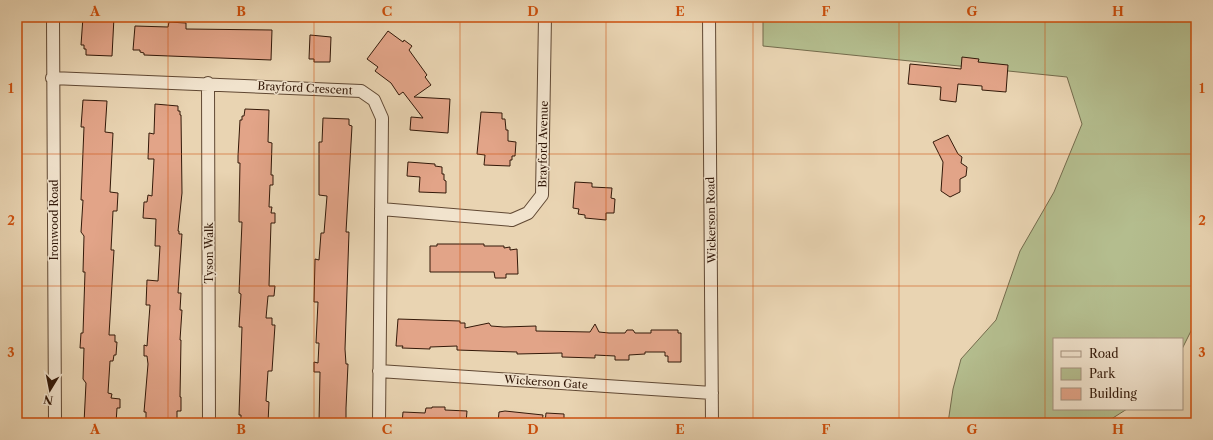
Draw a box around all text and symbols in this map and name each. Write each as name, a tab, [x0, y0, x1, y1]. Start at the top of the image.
text: A	[89, 3, 101, 19]
text: B	[236, 3, 246, 19]
text: C	[382, 3, 392, 19]
text: D	[527, 3, 539, 19]
text: E	[675, 3, 685, 19]
text: F	[822, 3, 831, 19]
text: G	[966, 3, 978, 19]
text: H	[1112, 3, 1124, 19]
street label: Brayford Crescent	[257, 79, 353, 97]
text: 1	[8, 80, 14, 96]
text: 1	[1199, 80, 1205, 96]
street label: Brayford Avenue	[535, 100, 551, 188]
street label: Wickerson Road	[703, 176, 719, 264]
street label: Ironwood Road	[47, 179, 61, 261]
text: 2	[7, 212, 15, 228]
text: 2	[1198, 212, 1206, 228]
street label: Tyson Walk	[202, 222, 216, 284]
legend	[1053, 338, 1183, 410]
text: 3	[7, 344, 15, 360]
text: 3	[1198, 344, 1206, 360]
text: Road	[1089, 346, 1119, 361]
text: Park	[1089, 366, 1116, 381]
north arrow	[30, 370, 70, 410]
street label: Wickerson Gate	[503, 372, 588, 392]
text: Building	[1089, 386, 1137, 401]
text: N	[42, 392, 54, 408]
text: A	[89, 421, 101, 437]
text: B	[236, 421, 246, 437]
text: C	[382, 421, 392, 437]
text: D	[527, 421, 539, 437]
text: E	[675, 421, 685, 437]
text: F	[822, 421, 831, 437]
text: G	[966, 421, 978, 437]
text: H	[1112, 421, 1124, 437]

